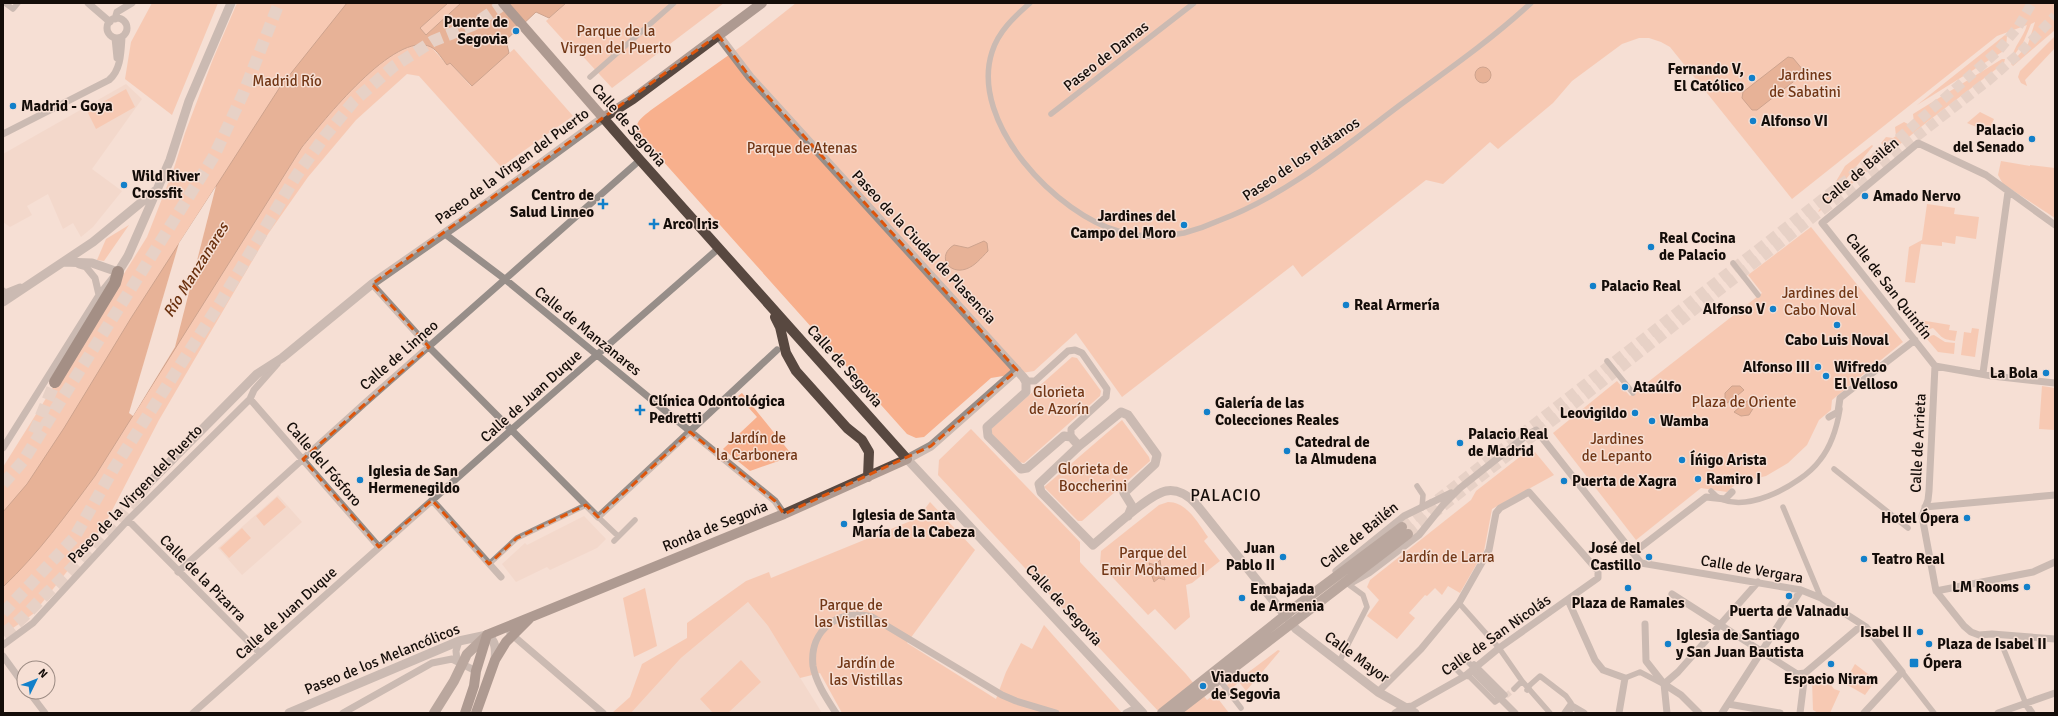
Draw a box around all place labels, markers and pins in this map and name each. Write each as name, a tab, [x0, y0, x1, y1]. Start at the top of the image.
place label: Puente de Segovia	[444, 13, 508, 48]
marker: Puente de Segovia	[511, 26, 521, 36]
place label: Fernando V, El Católico	[1667, 60, 1744, 95]
marker: Fernando V, El Católico	[1747, 73, 1757, 83]
place label: Madrid - Goya	[21, 97, 113, 115]
marker: Madrid - Goya	[8, 101, 18, 111]
place label: Alfonso VI	[1761, 112, 1828, 130]
marker: Alfonso VI	[1748, 116, 1758, 126]
place label: Palacio del Senado	[1953, 121, 2024, 156]
marker: Palacio del Senado	[2027, 134, 2037, 144]
place label: Wild River Crossfit	[132, 167, 200, 202]
marker: Wild River Crossfit	[119, 180, 129, 190]
place label: Centro de Salud Linneo	[510, 186, 594, 221]
place label: Amado Nervo	[1873, 187, 1961, 205]
marker: Amado Nervo	[1860, 191, 1870, 201]
marker: Centro de Salud Linneo	[597, 198, 609, 210]
place label: Jardines del Campo del Moro	[1070, 207, 1176, 242]
place label: Arco Iris	[663, 215, 719, 233]
marker: Arco Iris	[648, 218, 660, 230]
marker: Jardines del Campo del Moro	[1179, 220, 1189, 230]
place label: Real Cocina de Palacio	[1659, 229, 1736, 264]
marker: Real Cocina de Palacio	[1646, 242, 1656, 252]
place label: Palacio Real	[1601, 277, 1682, 295]
marker: Palacio Real	[1588, 281, 1598, 291]
place label: Real Armería	[1354, 296, 1440, 314]
marker: Real Armería	[1341, 300, 1351, 310]
place label: Alfonso V	[1703, 300, 1765, 318]
marker: Alfonso V	[1768, 304, 1778, 314]
marker: Cabo Luis Noval	[1832, 320, 1842, 330]
place label: Cabo Luis Noval	[1785, 331, 1889, 349]
place label: Alfonso III	[1743, 358, 1810, 376]
place label: Wifredo El Velloso	[1834, 358, 1898, 393]
marker: Alfonso III	[1813, 362, 1823, 372]
place label: La Bola	[1990, 364, 2038, 382]
marker: La Bola	[2041, 368, 2051, 378]
marker: Wifredo El Velloso	[1821, 371, 1831, 381]
place label: Ataúlfo	[1633, 378, 1682, 396]
marker: Ataúlfo	[1620, 382, 1630, 392]
place label: Clínica Odontológica Pedretti	[649, 392, 785, 427]
place label: Galería de las Colecciones Reales	[1215, 394, 1339, 429]
marker: Clínica Odontológica Pedretti	[634, 404, 646, 416]
place label: Leovigildo	[1560, 404, 1627, 422]
marker: Galería de las Colecciones Reales	[1202, 407, 1212, 417]
marker: Leovigildo	[1630, 408, 1640, 418]
place label: Wamba	[1660, 412, 1709, 430]
marker: Wamba	[1647, 416, 1657, 426]
place label: Palacio Real de Madrid	[1468, 425, 1549, 460]
place label: Catedral de la Almudena	[1295, 433, 1377, 468]
marker: Palacio Real de Madrid	[1455, 438, 1465, 448]
marker: Catedral de la Almudena	[1282, 446, 1292, 456]
place label: Íńigo Arista	[1690, 450, 1767, 469]
marker: Íńigo Arista	[1677, 455, 1687, 465]
place label: Iglesia de San Hermenegildo	[368, 462, 460, 497]
place label: Ramiro I	[1706, 470, 1761, 488]
place label: Puerta de Xagra	[1572, 472, 1677, 490]
marker: Ramiro I	[1693, 474, 1703, 484]
marker: Iglesia de San Hermenegildo	[355, 475, 365, 485]
marker: Puerta de Xagra	[1559, 476, 1569, 486]
place label: Iglesia de Santa María de la Cabeza	[852, 506, 975, 541]
place label: Hotel Ópera	[1881, 508, 1959, 527]
marker: Hotel Ópera	[1962, 513, 1972, 523]
marker: Iglesia de Santa María de la Cabeza	[839, 519, 849, 529]
place label: Juan Pablo II	[1226, 539, 1275, 574]
place label: José del Castillo	[1588, 539, 1641, 574]
place label: Teatro Real	[1872, 550, 1945, 568]
marker: Juan Pablo II	[1278, 552, 1288, 562]
marker: José del Castillo	[1644, 552, 1654, 562]
marker: Teatro Real	[1859, 554, 1869, 564]
place label: LM Rooms	[1952, 578, 2019, 596]
place label: Embajada de Armenia	[1250, 580, 1325, 615]
marker: LM Rooms	[2022, 582, 2032, 592]
marker: Plaza de Ramales	[1623, 583, 1633, 593]
marker: Puerta de Valnadu	[1784, 591, 1794, 601]
marker: Embajada de Armenia	[1237, 593, 1247, 603]
place label: Plaza de Ramales	[1571, 594, 1685, 612]
place label: Puerta de Valnadu	[1729, 602, 1849, 620]
place label: Isabel II	[1860, 623, 1912, 641]
place label: Iglesia de Santiago y San Juan Bautista	[1675, 626, 1804, 661]
marker: Isabel II	[1915, 627, 1925, 637]
place label: Plaza de Isabel II	[1937, 635, 2047, 653]
marker: Iglesia de Santiago y San Juan Bautista	[1663, 639, 1673, 649]
marker: Plaza de Isabel II	[1924, 639, 1934, 649]
place label: Ópera	[1923, 653, 1962, 672]
marker: Ópera	[1908, 657, 1920, 669]
marker: Espacio Niram	[1826, 659, 1836, 669]
place label: Viaducto de Segovia	[1211, 668, 1281, 703]
place label: Espacio Niram	[1784, 670, 1878, 688]
marker: Viaducto de Segovia	[1198, 681, 1208, 691]

